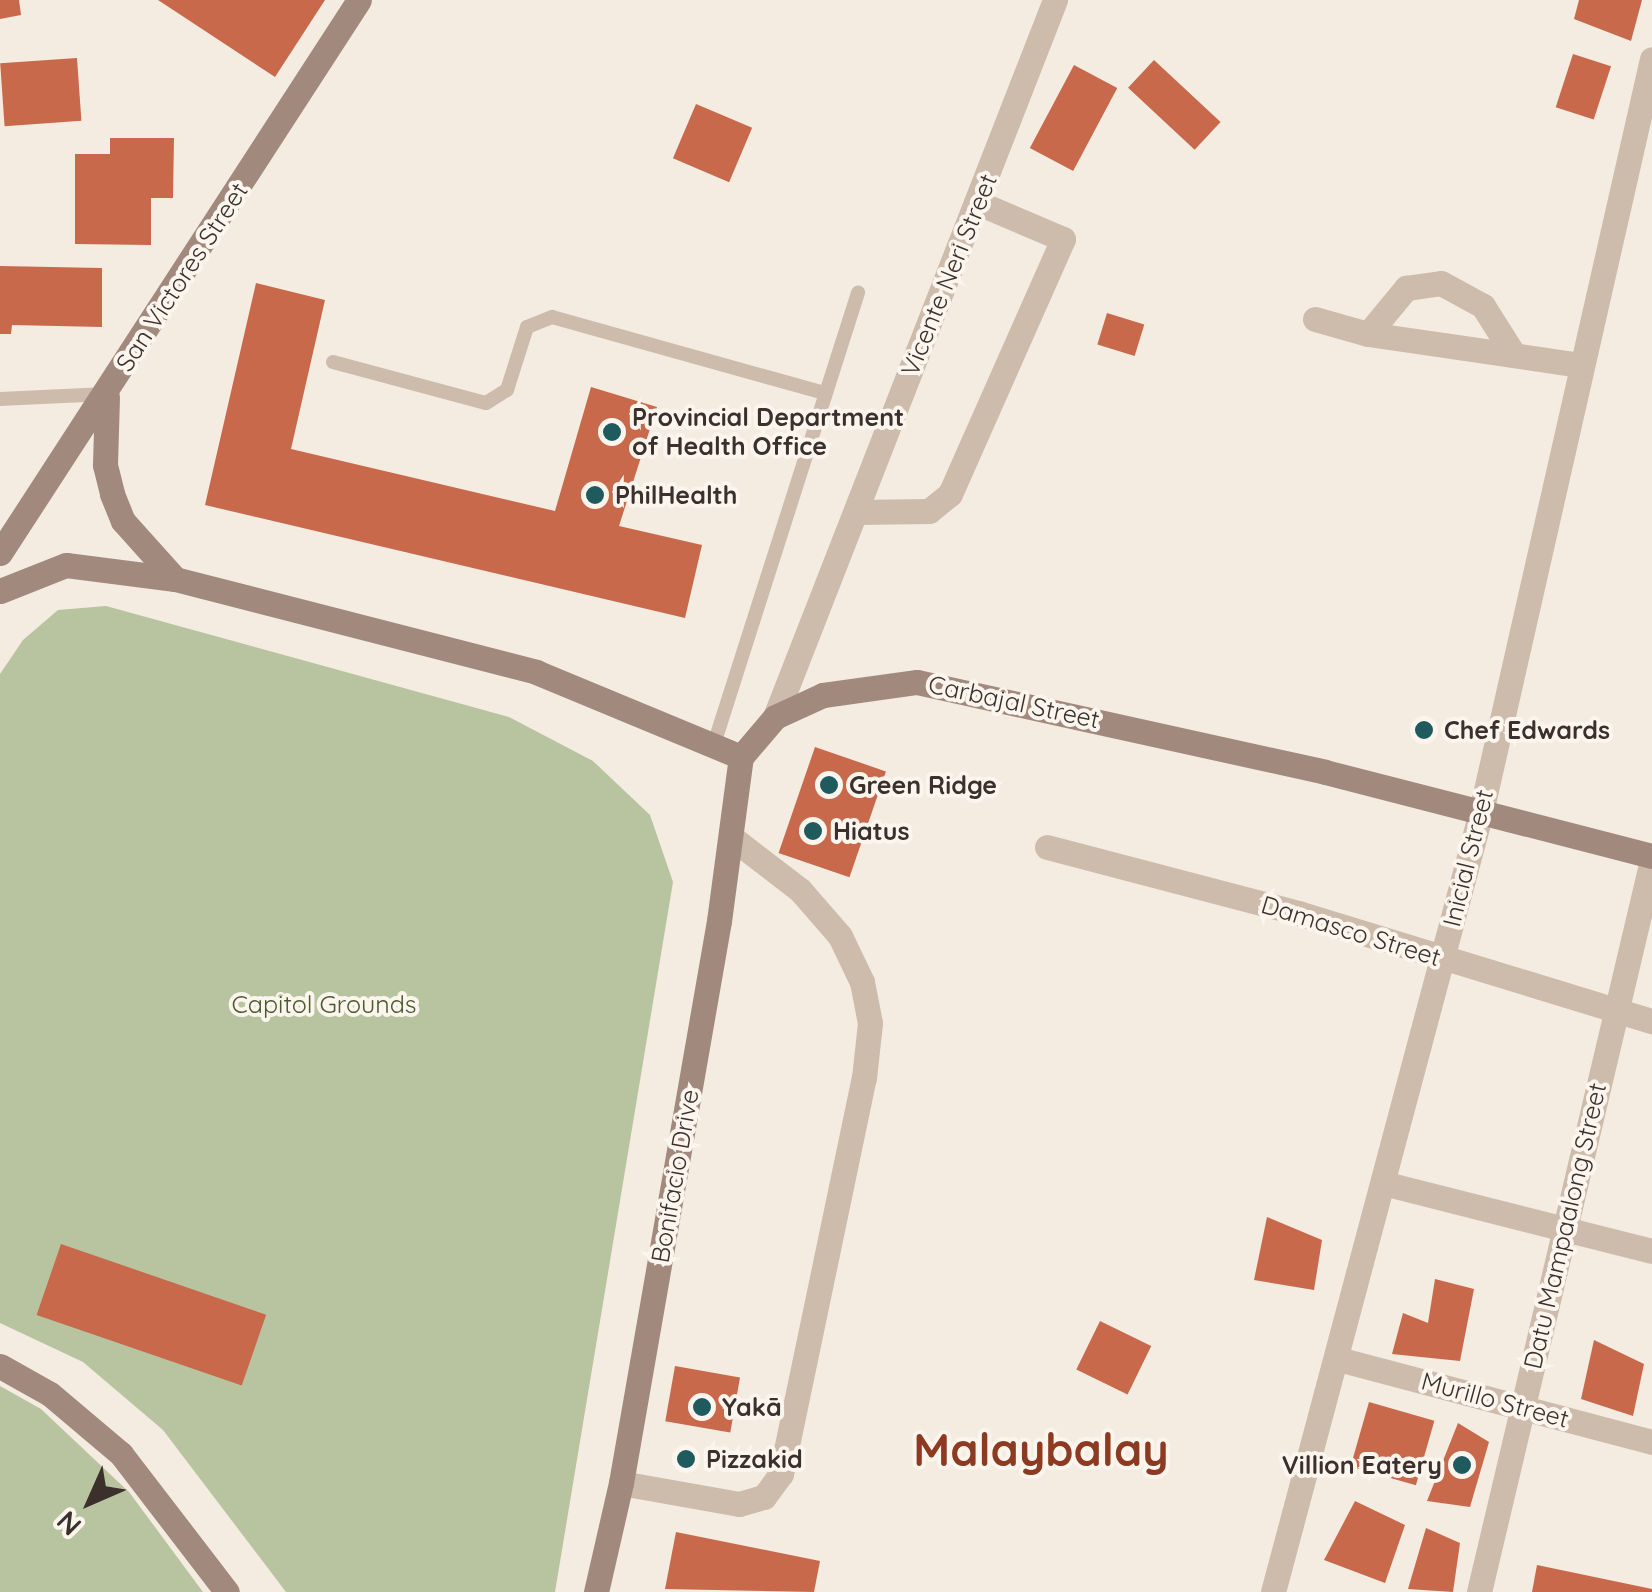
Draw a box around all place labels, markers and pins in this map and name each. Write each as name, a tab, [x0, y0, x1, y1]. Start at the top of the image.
place label: Provincial Department of Health Office	[632, 403, 904, 462]
marker: Provincial Department of Health Office	[601, 421, 623, 443]
place label: PhilHealth	[615, 480, 737, 510]
marker: PhilHealth	[584, 484, 606, 506]
place label: Chef Edwards	[1444, 715, 1610, 745]
marker: Chef Edwards	[1413, 719, 1435, 741]
place label: Green Ridge	[849, 770, 997, 800]
marker: Green Ridge	[818, 774, 840, 796]
place label: Hiatus	[833, 816, 910, 846]
marker: Hiatus	[802, 820, 824, 842]
place label: Yakā	[722, 1392, 782, 1422]
marker: Yakā	[691, 1396, 713, 1418]
place label: Pizzakid	[706, 1444, 803, 1474]
marker: Pizzakid	[675, 1448, 697, 1470]
place label: Villion Eatery	[1282, 1450, 1442, 1480]
marker: Villion Eatery	[1451, 1454, 1473, 1476]

